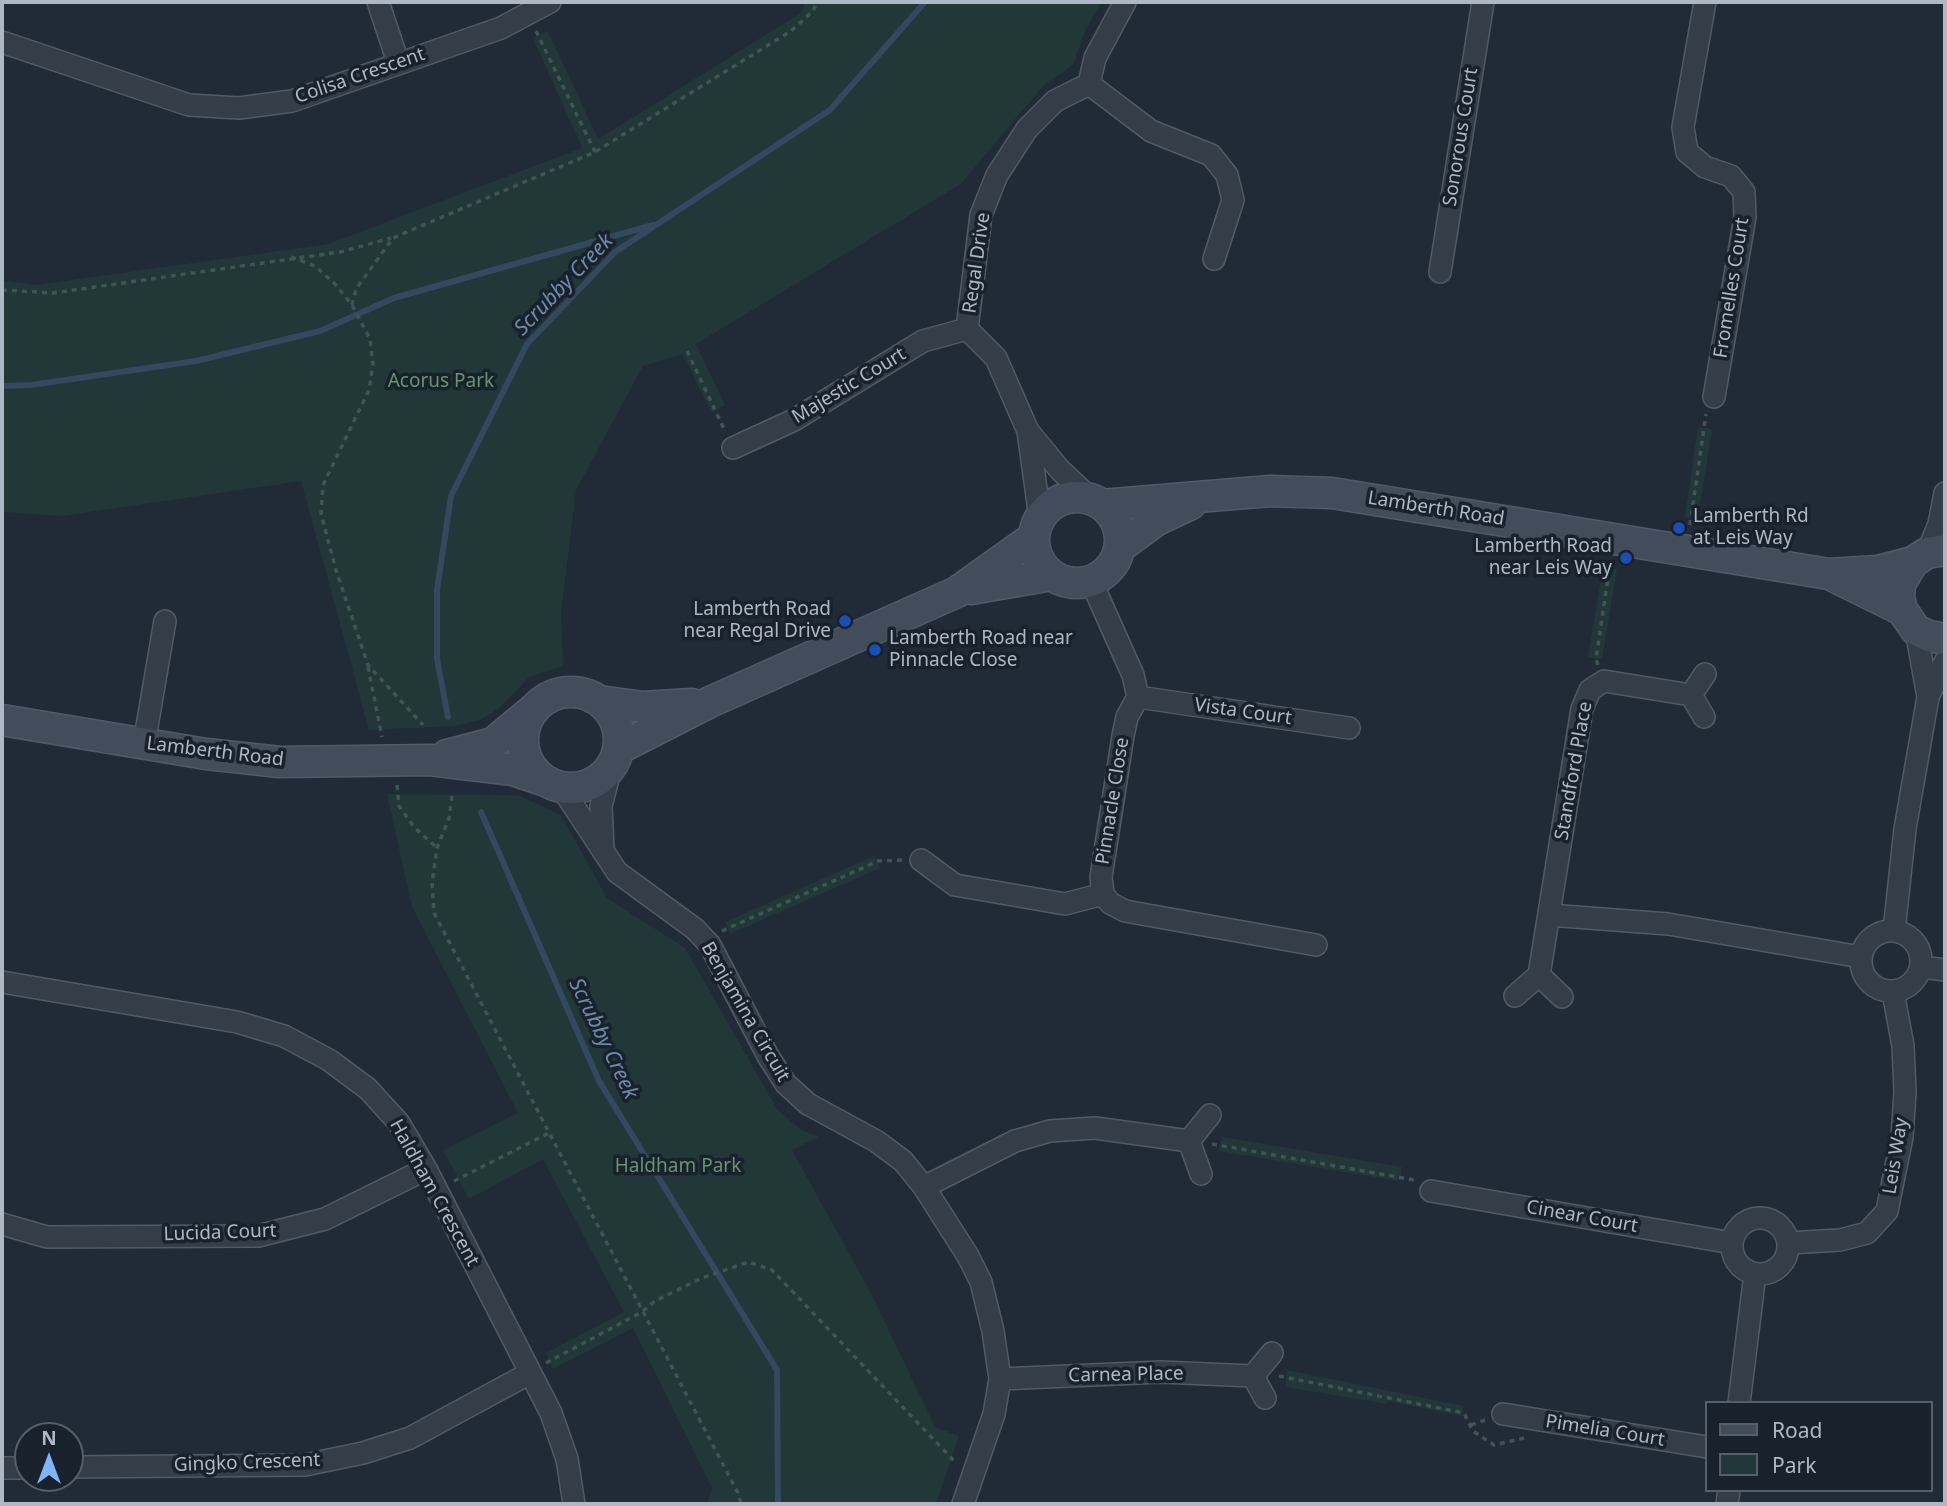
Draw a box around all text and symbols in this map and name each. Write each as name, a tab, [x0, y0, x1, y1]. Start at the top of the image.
street label: Colisa Crescent	[292, 43, 428, 109]
street label: Sonorous Court	[1439, 66, 1483, 208]
street label: Regal Drive	[959, 211, 995, 315]
street label: Fromelles Court	[1710, 216, 1754, 360]
water label: Scrubby Creek	[509, 229, 619, 341]
street label: Majestic Court	[788, 343, 910, 429]
park label: Acorus Park	[388, 371, 494, 393]
street label: Lamberth Road	[1366, 487, 1506, 531]
place label: Lamberth Rd at Leis Way	[1693, 506, 1809, 550]
marker: Lamberth Rd at Leis Way	[1671, 520, 1687, 536]
place label: Lamberth Road near Leis Way	[1474, 536, 1612, 580]
marker: Lamberth Road near Leis Way	[1618, 550, 1634, 566]
place label: Lamberth Road near Regal Drive	[683, 599, 831, 643]
marker: Lamberth Road near Regal Drive	[837, 613, 853, 629]
place label: Lamberth Road near Pinnacle Close	[889, 628, 1073, 672]
marker: Lamberth Road near Pinnacle Close	[867, 642, 883, 658]
street label: Vista Court	[1193, 694, 1293, 730]
street label: Standford Place	[1551, 700, 1597, 842]
street label: Lamberth Road	[145, 732, 285, 772]
street label: Pinnacle Close	[1092, 736, 1134, 866]
street label: Benjamina Circuit	[696, 938, 794, 1086]
water label: Scrubby Creek	[563, 974, 643, 1104]
street label: Haldham Crescent	[384, 1116, 484, 1270]
street label: Leis Way	[1879, 1116, 1913, 1196]
park label: Haldham Park	[615, 1156, 741, 1178]
street label: Cinear Court	[1524, 1196, 1640, 1238]
street label: Lucida Court	[163, 1220, 277, 1246]
street label: Carnea Place	[1068, 1363, 1184, 1387]
legend	[1706, 1401, 1933, 1492]
street label: Pimelia Court	[1544, 1410, 1666, 1452]
text: Road	[1772, 1416, 1822, 1444]
north arrow	[14, 1422, 84, 1492]
text: N	[41, 1425, 57, 1451]
street label: Gingko Crescent	[173, 1449, 321, 1477]
text: Park	[1772, 1451, 1816, 1479]

